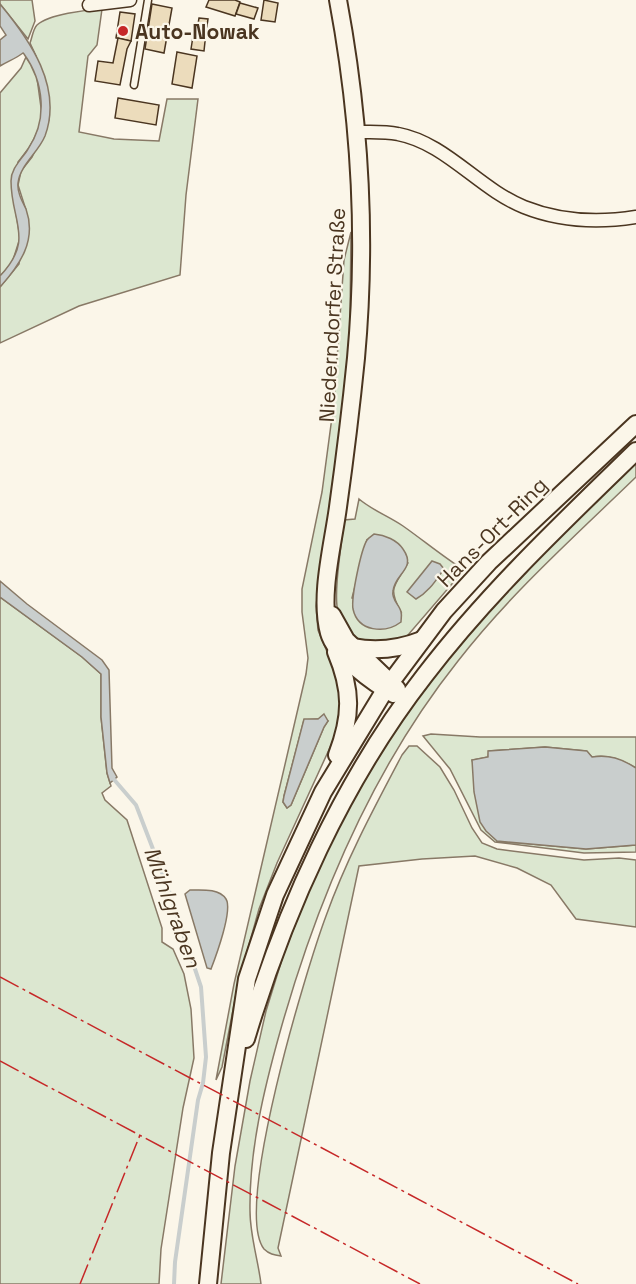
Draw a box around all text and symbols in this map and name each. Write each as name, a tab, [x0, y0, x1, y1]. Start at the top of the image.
place label: Auto-Nowak	[135, 18, 260, 45]
marker: Auto-Nowak	[116, 24, 130, 38]
street label: Niederndorfer Straße	[313, 207, 351, 423]
street label: Hans-Ort-Ring	[431, 471, 553, 593]
water label: Mühlgraben	[138, 843, 208, 972]

